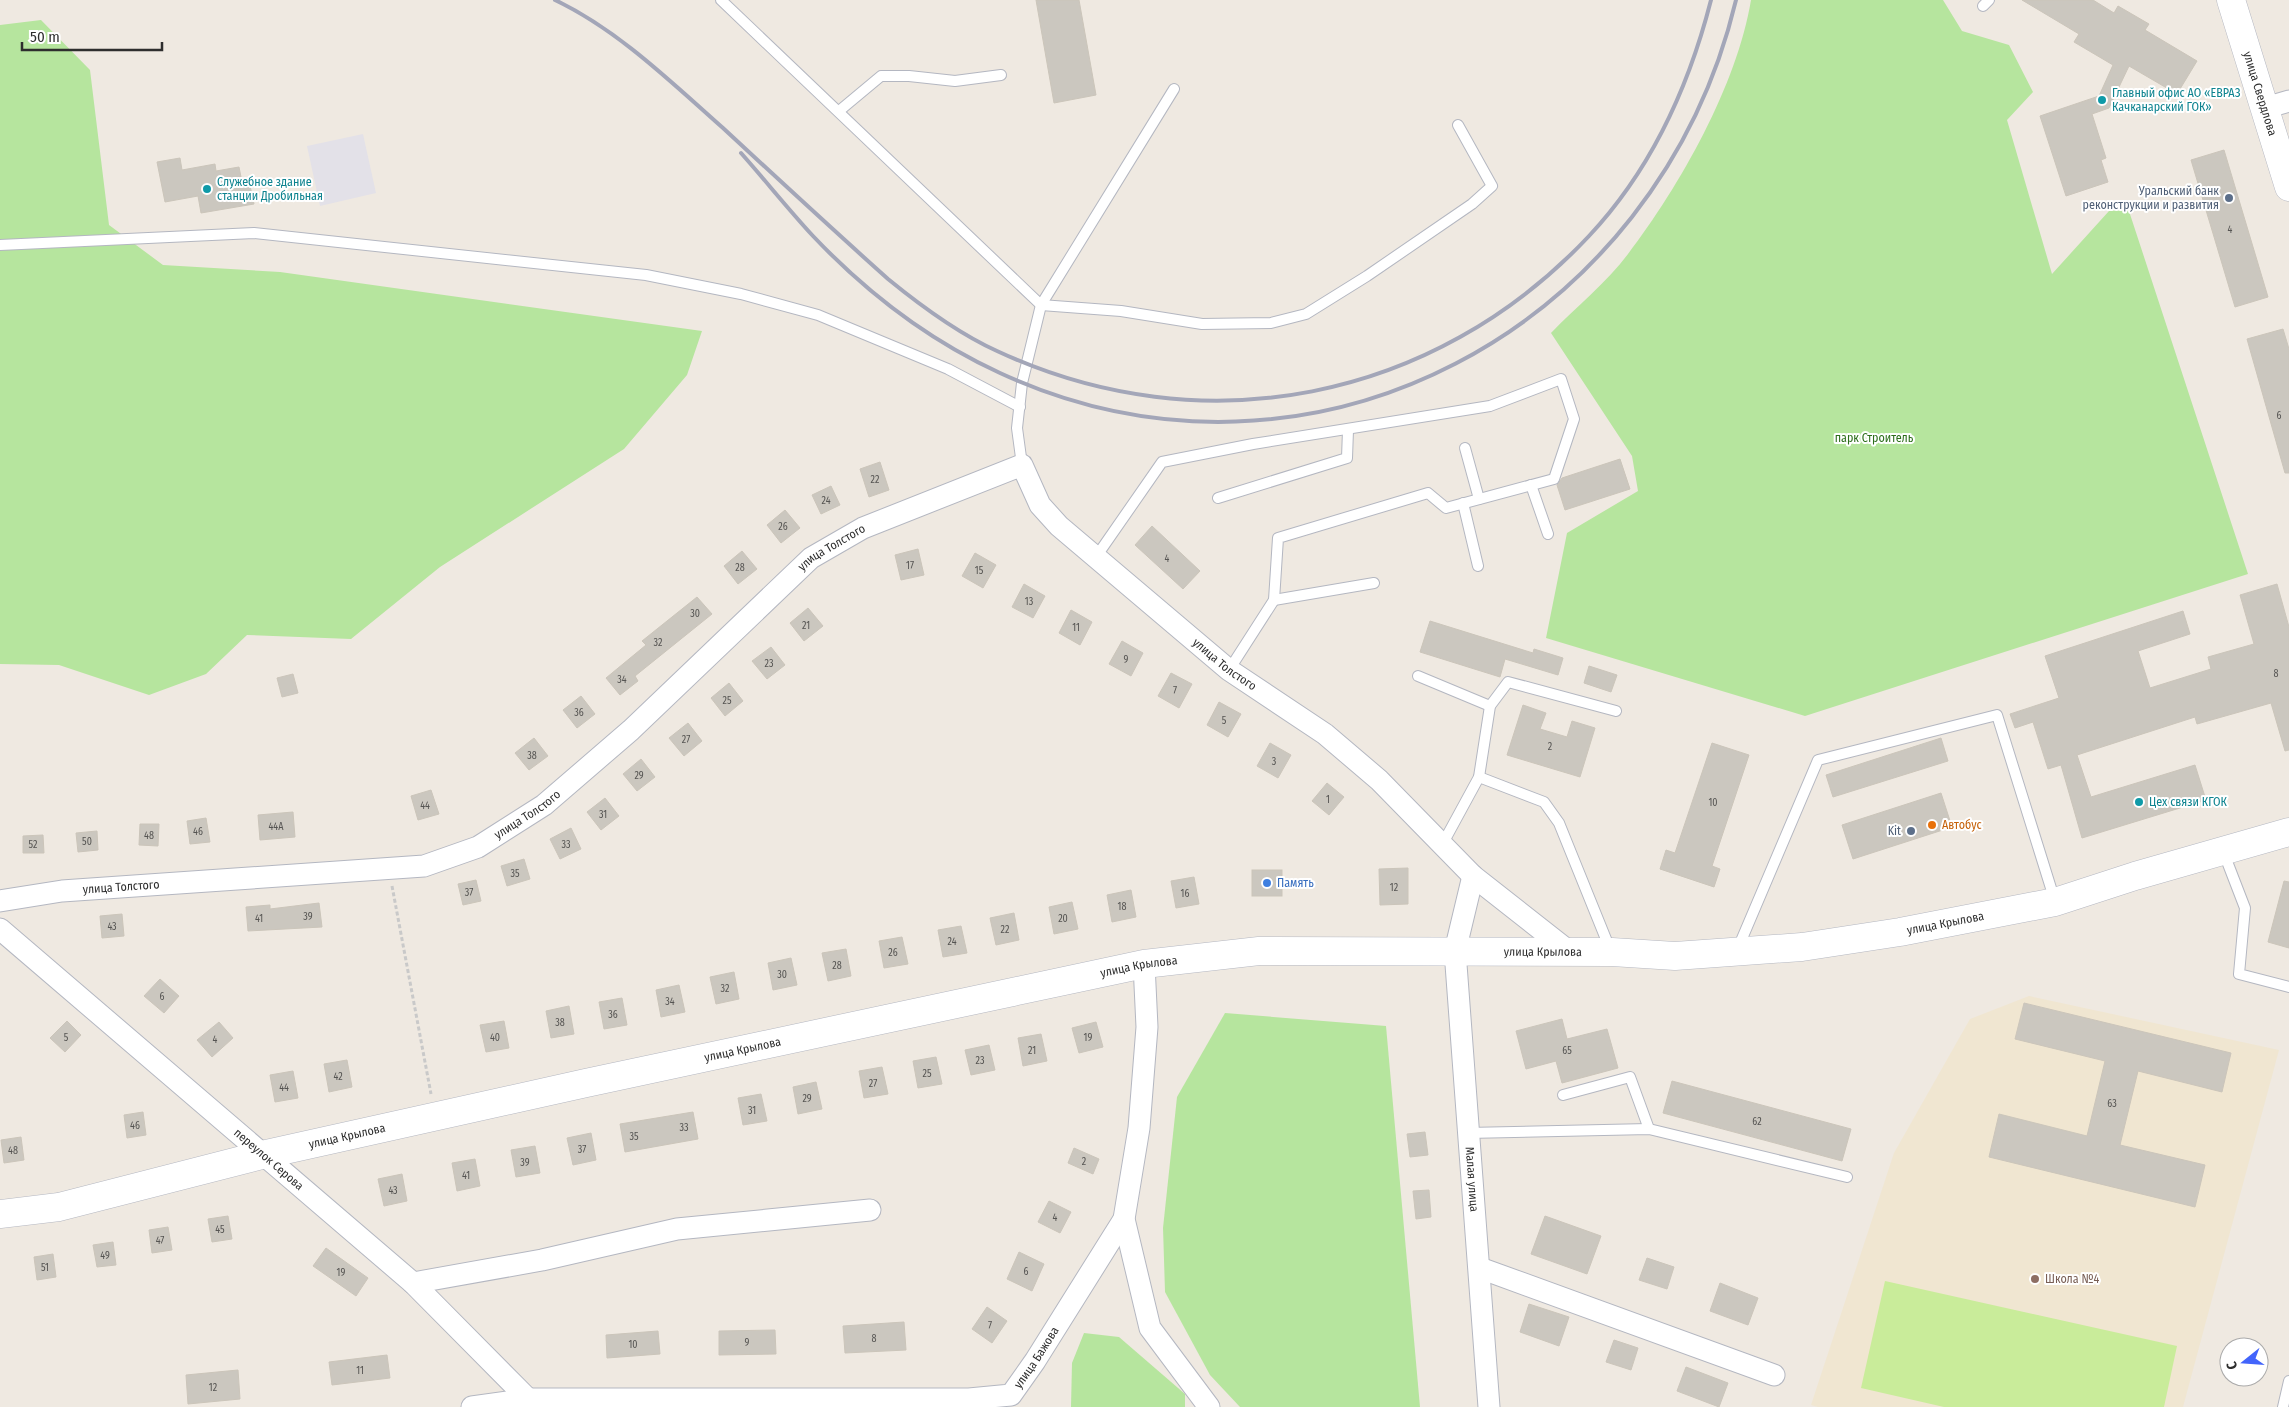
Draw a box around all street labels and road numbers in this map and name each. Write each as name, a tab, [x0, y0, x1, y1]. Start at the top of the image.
street label: улица Свердлова	[2240, 50, 2280, 138]
street label: улица Толстого	[795, 521, 868, 574]
street label: улица Толстого	[1190, 635, 1259, 693]
street label: улица Толстого	[492, 787, 563, 842]
street label: улица Толстого	[82, 877, 160, 897]
street label: улица Крылова	[1906, 909, 1985, 937]
street label: улица Крылова	[1504, 945, 1582, 959]
street label: улица Крылова	[1099, 953, 1178, 980]
street label: улица Крылова	[703, 1035, 782, 1065]
street label: улица Крылова	[307, 1121, 387, 1151]
street label: переулок Серова	[231, 1126, 306, 1193]
street label: Малая улица	[1463, 1146, 1481, 1212]
street label: улица Бажова	[1011, 1324, 1062, 1391]

